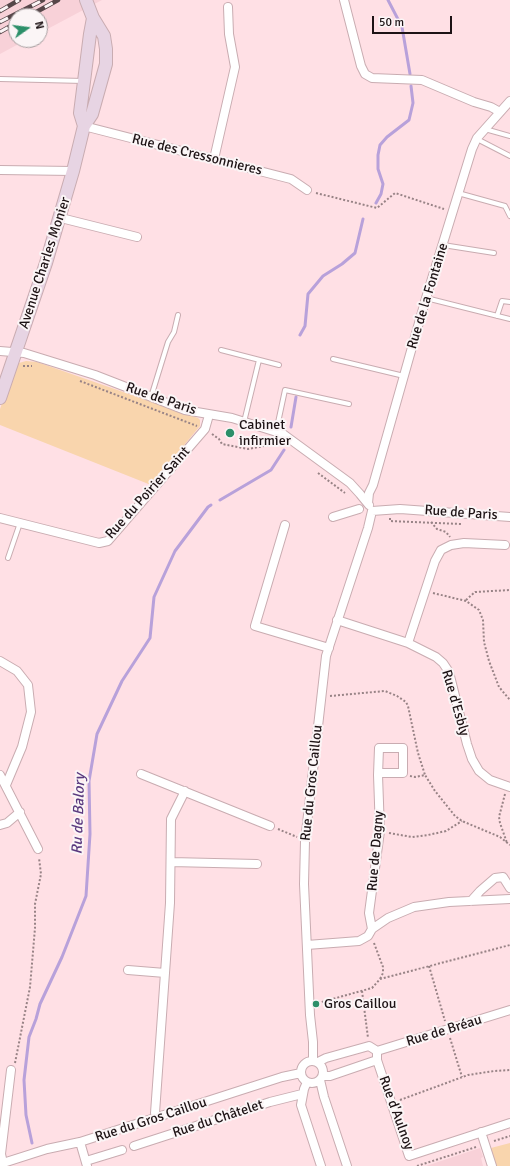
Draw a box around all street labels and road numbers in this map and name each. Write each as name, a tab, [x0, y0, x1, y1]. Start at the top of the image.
street label: Rue des Cressonnieres	[130, 131, 264, 179]
street label: Avenue Charles Monier	[16, 195, 74, 331]
street label: Rue de la Fontaine	[404, 241, 452, 351]
street label: Rue de Paris	[124, 379, 198, 419]
street label: Rue du Poirier Saint	[102, 443, 194, 543]
street label: Rue de Paris	[424, 502, 498, 524]
street label: Rue d'Esbly	[438, 668, 472, 738]
street label: Rue du Gros Caillou	[298, 724, 326, 842]
street label: Rue de Dagny	[364, 810, 388, 892]
street label: Rue de Bréau	[404, 1012, 484, 1050]
street label: Rue d'Aulnoy	[375, 1074, 417, 1152]
street label: Rue du Gros Caillou	[93, 1094, 209, 1146]
street label: Rue du Châtelet	[170, 1096, 266, 1142]

